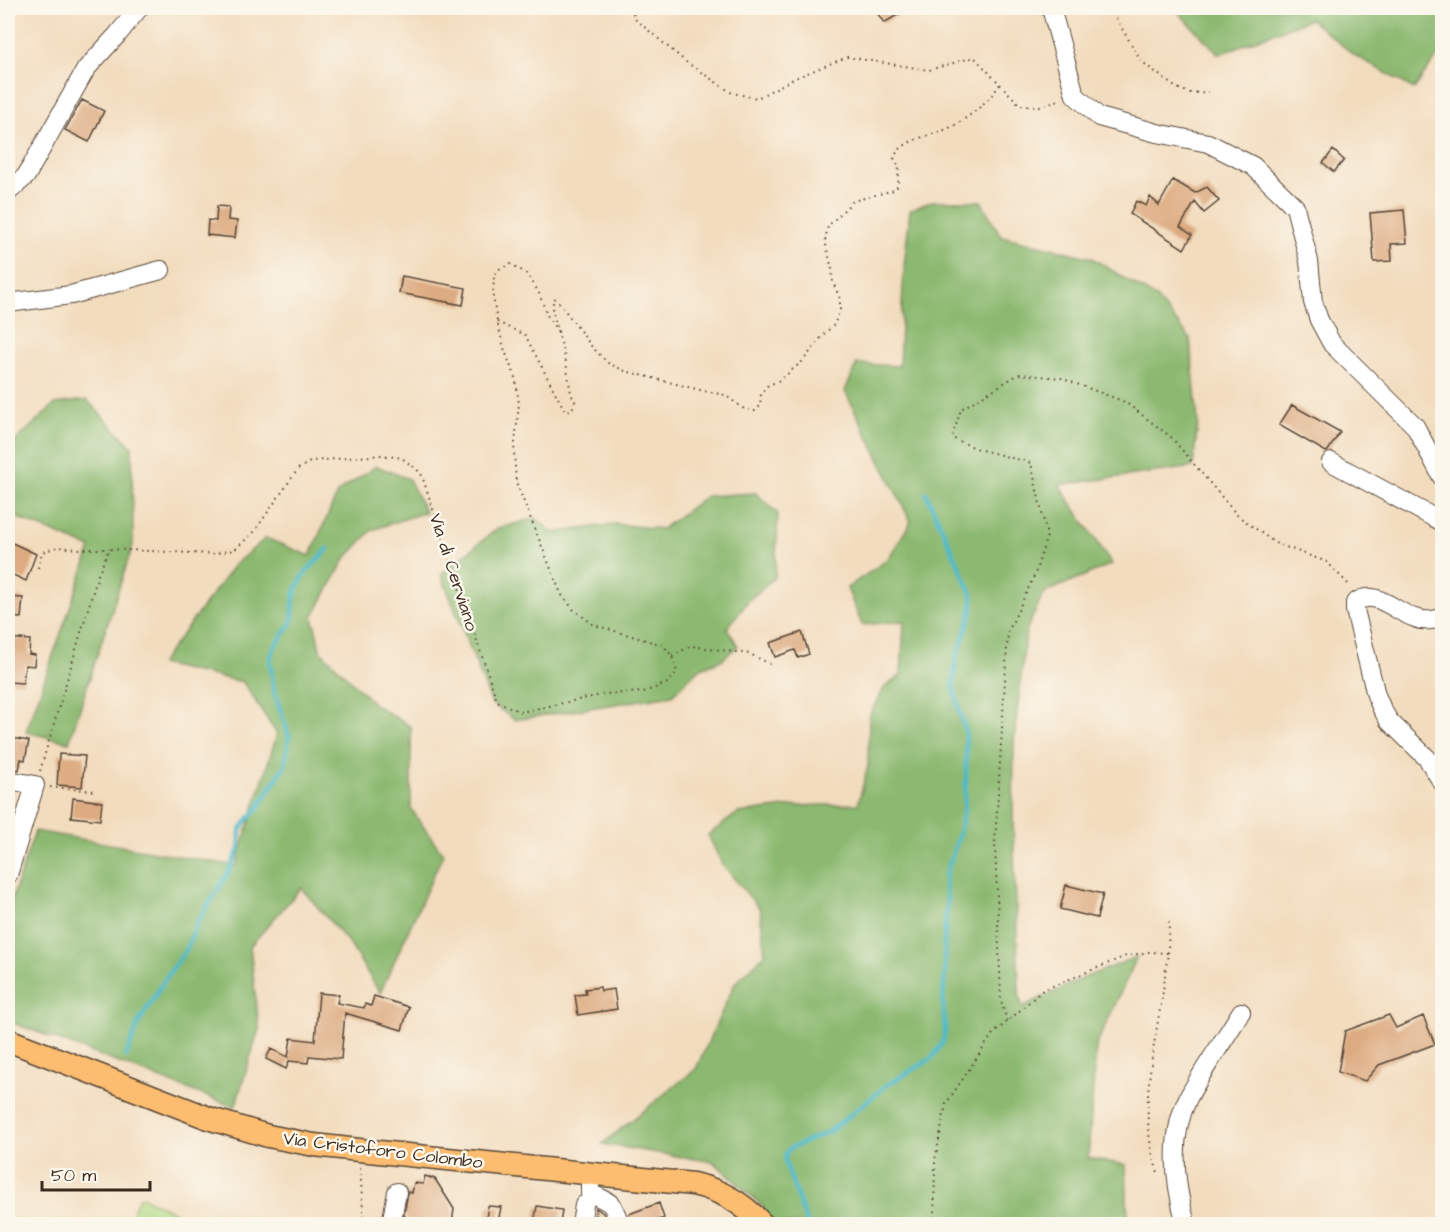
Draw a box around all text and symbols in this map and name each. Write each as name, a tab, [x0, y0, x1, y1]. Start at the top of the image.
street label: Via di Cerviano	[423, 510, 484, 634]
street label: Via Cristoforo Colombo	[282, 1126, 484, 1175]
scale bar	[42, 1154, 150, 1192]
text: 50 m	[51, 1163, 96, 1188]

